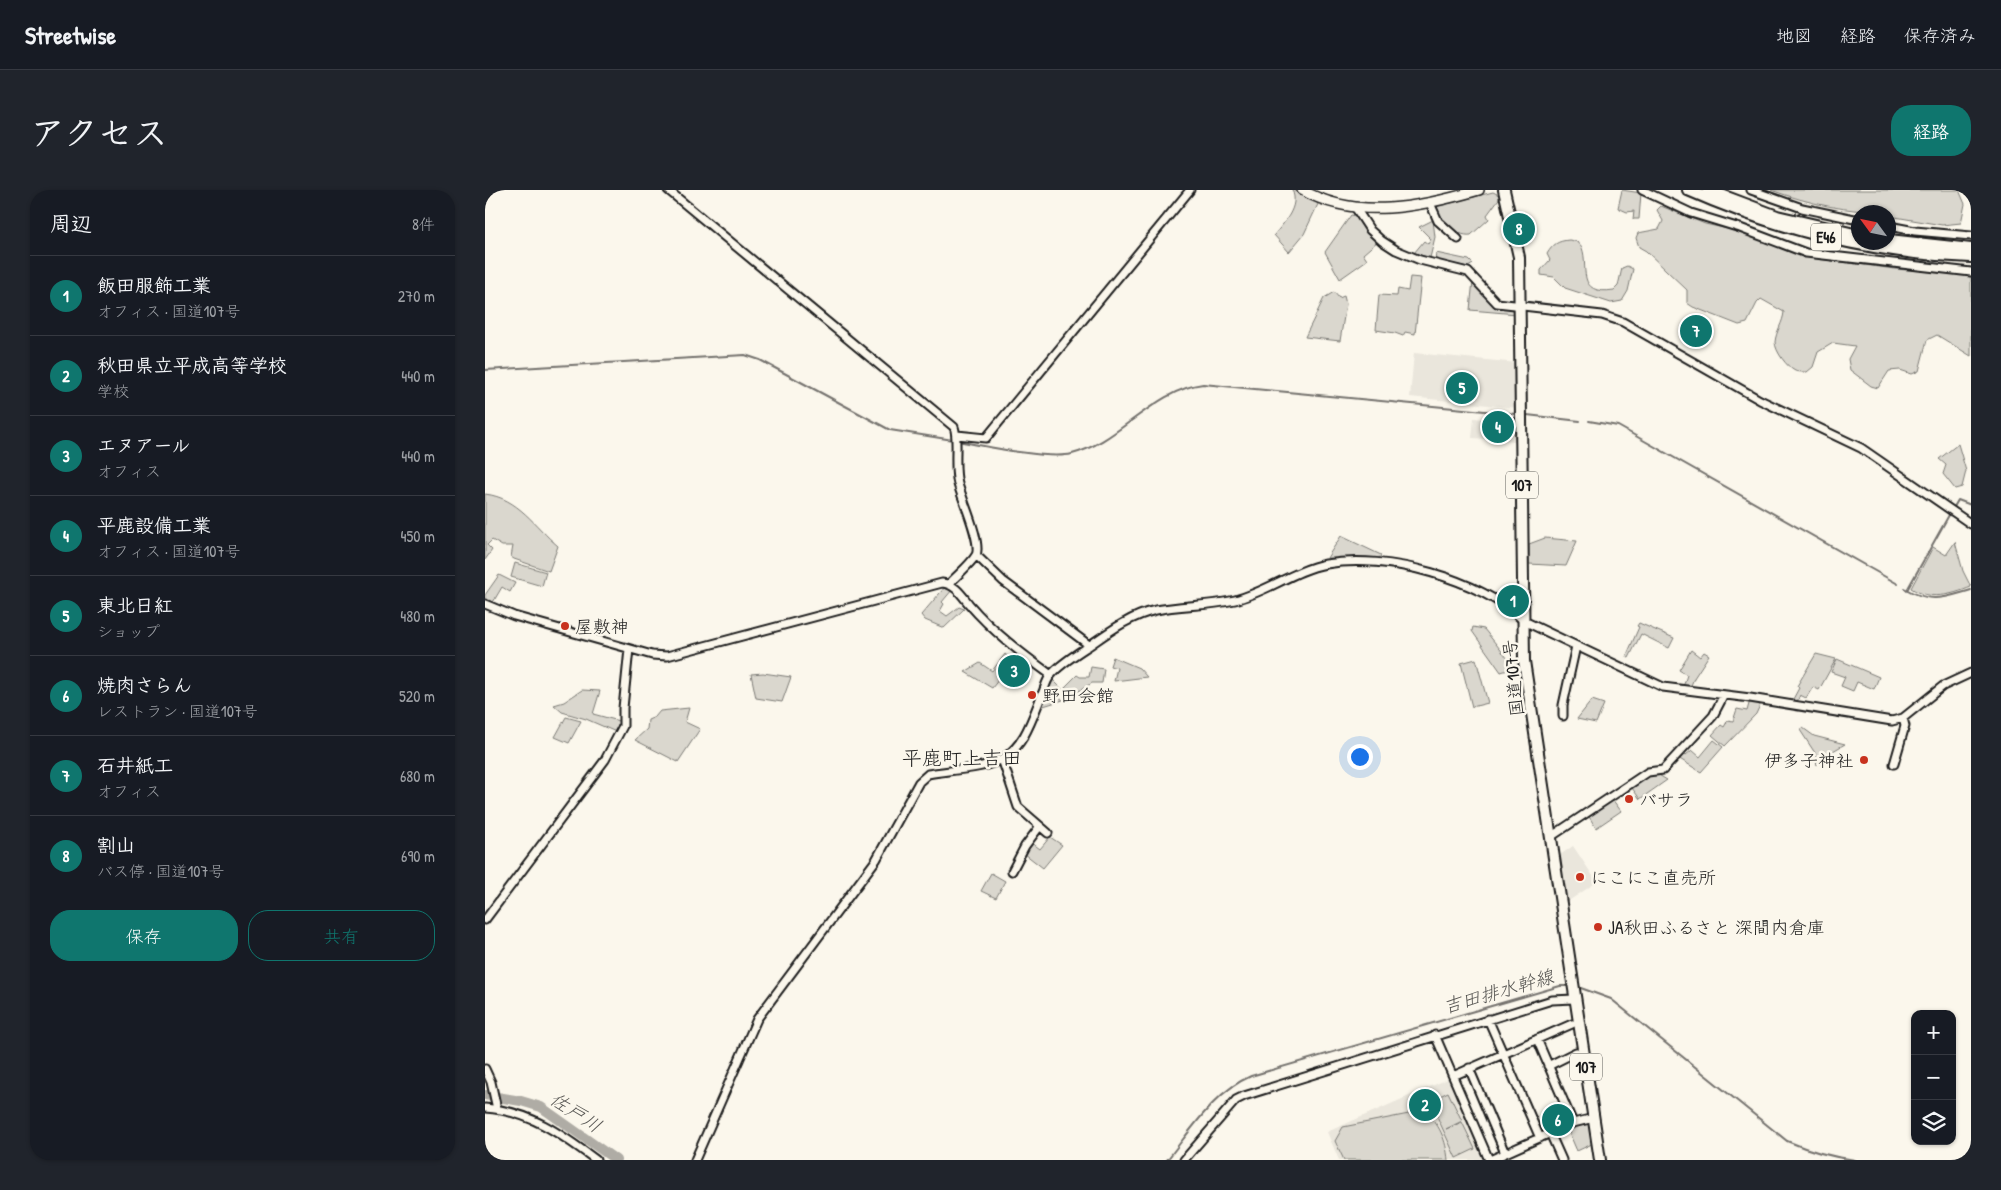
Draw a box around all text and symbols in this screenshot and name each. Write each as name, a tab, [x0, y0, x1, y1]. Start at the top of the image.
text: Streetwise	[25, 19, 116, 51]
text: 地図	[1776, 23, 1812, 48]
text: 経路	[1840, 23, 1876, 48]
text: 保存済み	[1904, 23, 1976, 48]
button: 経路	[1891, 105, 1971, 156]
text: アクセス	[30, 109, 168, 156]
north arrow	[1851, 205, 1896, 250]
text: 周辺	[50, 209, 92, 238]
pin: 8	[1503, 210, 1535, 248]
text: 8件	[412, 213, 435, 235]
road number: E46	[1811, 224, 1841, 251]
text: 飯田服飾工業	[97, 272, 211, 298]
text: 1	[63, 285, 69, 307]
text: 270 m	[398, 285, 435, 307]
text: オフィス · 国道107号	[97, 300, 240, 322]
pin: 7	[1680, 312, 1712, 350]
text: 秋田県立平成高等学校	[97, 352, 287, 378]
text: 2	[62, 365, 70, 387]
text: 440 m	[401, 365, 435, 387]
pin: 5	[1446, 369, 1478, 407]
text: 学校	[97, 380, 129, 402]
pin: 4	[1482, 408, 1514, 446]
text: エヌアール	[97, 432, 190, 458]
text: 3	[62, 445, 70, 467]
text: 440 m	[401, 445, 435, 467]
text: オフィス	[97, 460, 161, 482]
road number: 107	[1506, 472, 1538, 498]
text: 平鹿設備工業	[97, 512, 211, 538]
text: 4	[63, 525, 69, 547]
text: 450 m	[401, 525, 435, 547]
text: オフィス · 国道107号	[97, 540, 240, 562]
pin: 1	[1497, 582, 1529, 620]
text: 東北日紅	[97, 592, 173, 618]
text: 5	[63, 605, 69, 627]
text: 480 m	[400, 605, 435, 627]
place label: 屋敷神	[575, 614, 629, 639]
text: ショップ	[97, 620, 160, 642]
marker: 屋敷神	[559, 620, 571, 632]
street label: 国道107号	[1497, 638, 1529, 718]
pin: 3	[998, 652, 1030, 690]
text: 焼肉さらん	[97, 672, 192, 698]
place label: 野田会館	[1042, 683, 1114, 708]
text: 6	[63, 685, 69, 707]
text: 520 m	[399, 685, 435, 707]
marker: 野田会館	[1026, 689, 1038, 701]
text: レストラン · 国道107号	[97, 700, 258, 722]
district label: 平鹿町上吉田	[902, 744, 1022, 771]
your location	[1347, 744, 1373, 770]
place label: 伊多子神社	[1764, 748, 1854, 773]
text: 石井紙工	[97, 752, 173, 778]
marker: 伊多子神社	[1858, 754, 1870, 766]
text: 7	[62, 765, 70, 787]
text: 680 m	[400, 765, 435, 787]
text: オフィス	[97, 780, 161, 802]
place label: バサラ	[1639, 787, 1693, 812]
marker: バサラ	[1623, 793, 1635, 805]
text: 割山	[97, 832, 135, 858]
text: 8	[63, 845, 69, 867]
text: 690 m	[401, 845, 435, 867]
text: バス停 · 国道107号	[97, 860, 224, 882]
place label: にこにこ直売所	[1590, 865, 1716, 890]
marker: にこにこ直売所	[1574, 871, 1586, 883]
button: 保存	[50, 910, 238, 961]
button: 共有	[248, 910, 435, 961]
place label: JA秋田ふるさと 深間内倉庫	[1608, 915, 1825, 940]
marker: JA秋田ふるさと 深間内倉庫	[1592, 921, 1604, 933]
water label: 吉田排水幹線	[1440, 963, 1557, 1019]
map controls	[1911, 1010, 1956, 1145]
button: +	[1911, 1010, 1956, 1055]
road number: 107	[1570, 1054, 1602, 1080]
button: −	[1911, 1055, 1956, 1100]
water label: 佐戸川	[545, 1086, 607, 1138]
pin: 2	[1409, 1086, 1441, 1124]
button: layers	[1911, 1100, 1956, 1145]
pin: 6	[1542, 1101, 1574, 1139]

